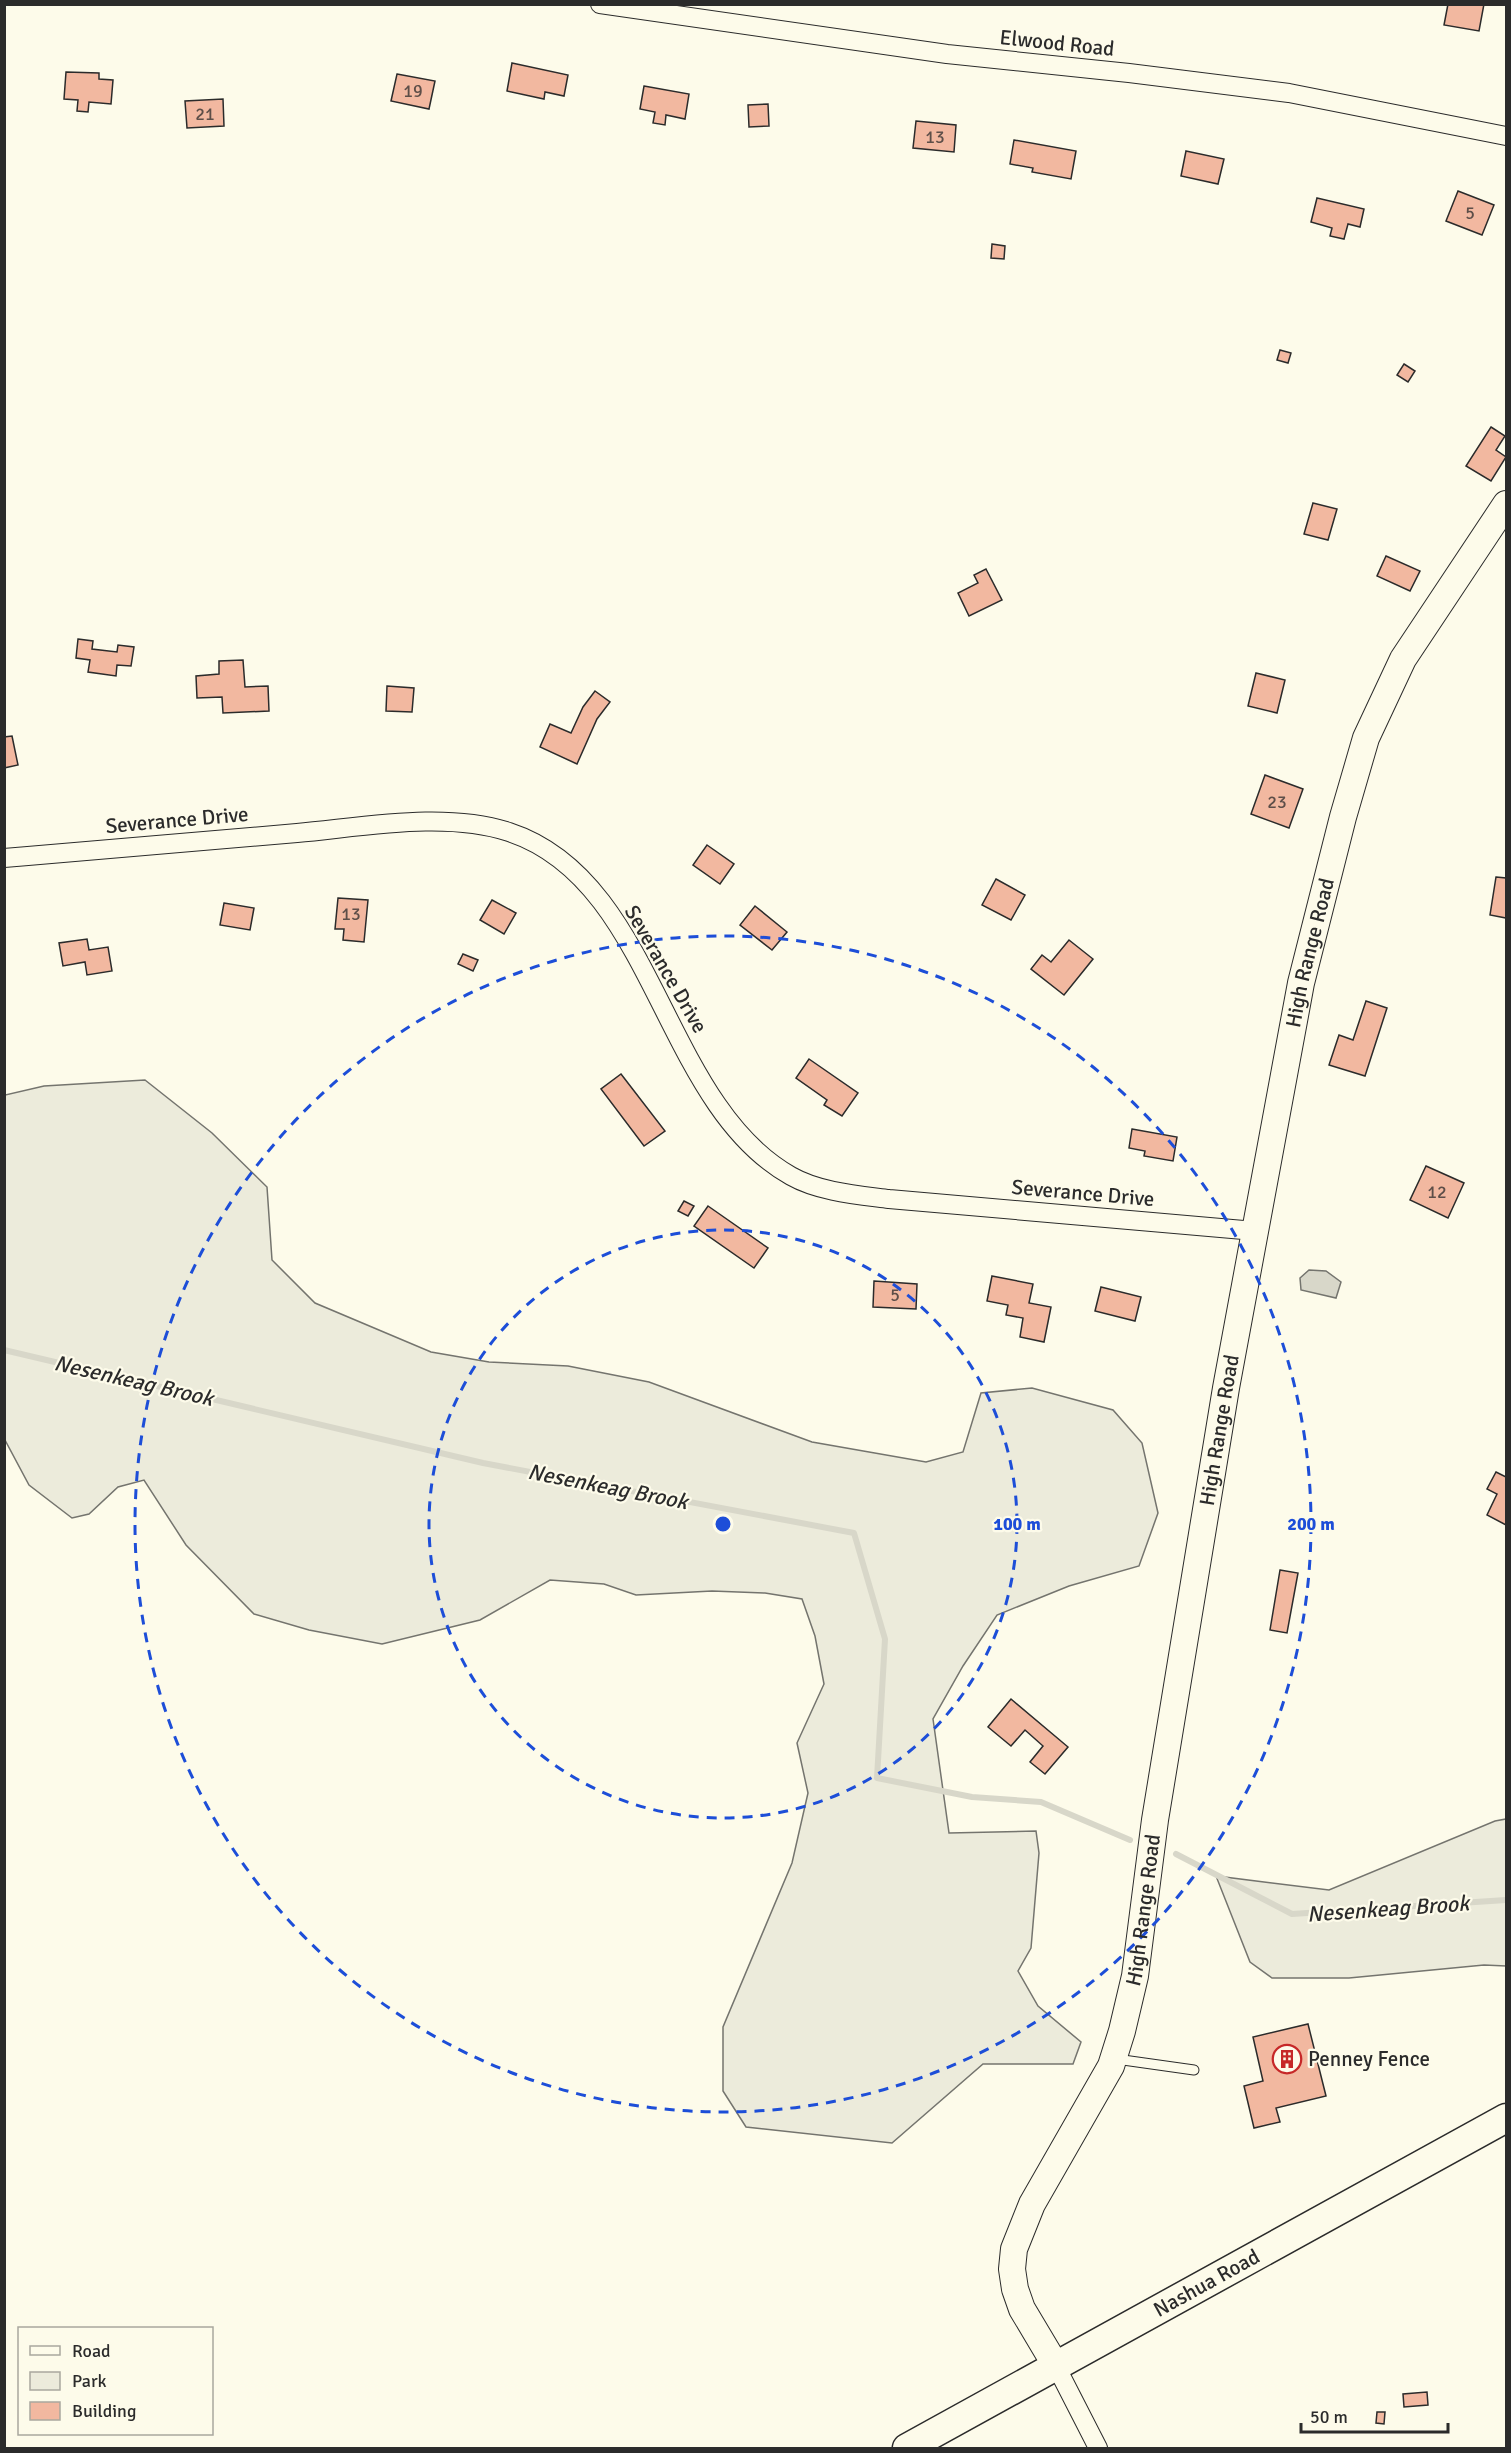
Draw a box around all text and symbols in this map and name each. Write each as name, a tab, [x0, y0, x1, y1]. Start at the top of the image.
street label: Elwood Road	[998, 24, 1116, 62]
house number: 19	[403, 80, 423, 102]
house number: 21	[195, 103, 215, 125]
house number: 13	[925, 126, 945, 148]
house number: 5	[1465, 202, 1475, 224]
house number: 23	[1267, 791, 1287, 813]
street label: Severance Drive	[104, 801, 250, 839]
street label: High Range Road	[1280, 875, 1340, 1030]
street label: Severance Drive	[619, 900, 713, 1038]
house number: 13	[341, 903, 361, 925]
street label: Severance Drive	[1010, 1174, 1156, 1212]
house number: 12	[1427, 1181, 1447, 1203]
house number: 5	[890, 1284, 900, 1306]
water label: Nesenkeag Brook	[52, 1349, 218, 1412]
street label: High Range Road	[1194, 1352, 1245, 1508]
water label: Nesenkeag Brook	[526, 1458, 692, 1516]
text: 100 m	[993, 1513, 1041, 1535]
text: 200 m	[1287, 1513, 1335, 1535]
centre of rings	[713, 1514, 733, 1534]
street label: High Range Road	[1120, 1833, 1166, 1989]
water label: Nesenkeag Brook	[1306, 1889, 1472, 1928]
building icon: Penney Fence	[1271, 2043, 1303, 2075]
place label: Penney Fence	[1308, 2046, 1430, 2072]
street label: Nashua Road	[1149, 2243, 1264, 2323]
legend	[18, 2327, 213, 2435]
text: Road	[72, 2340, 111, 2362]
text: Park	[72, 2370, 107, 2392]
scale bar	[1301, 2396, 1448, 2434]
text: Building	[72, 2400, 136, 2422]
text: 50 m	[1310, 2406, 1348, 2428]

